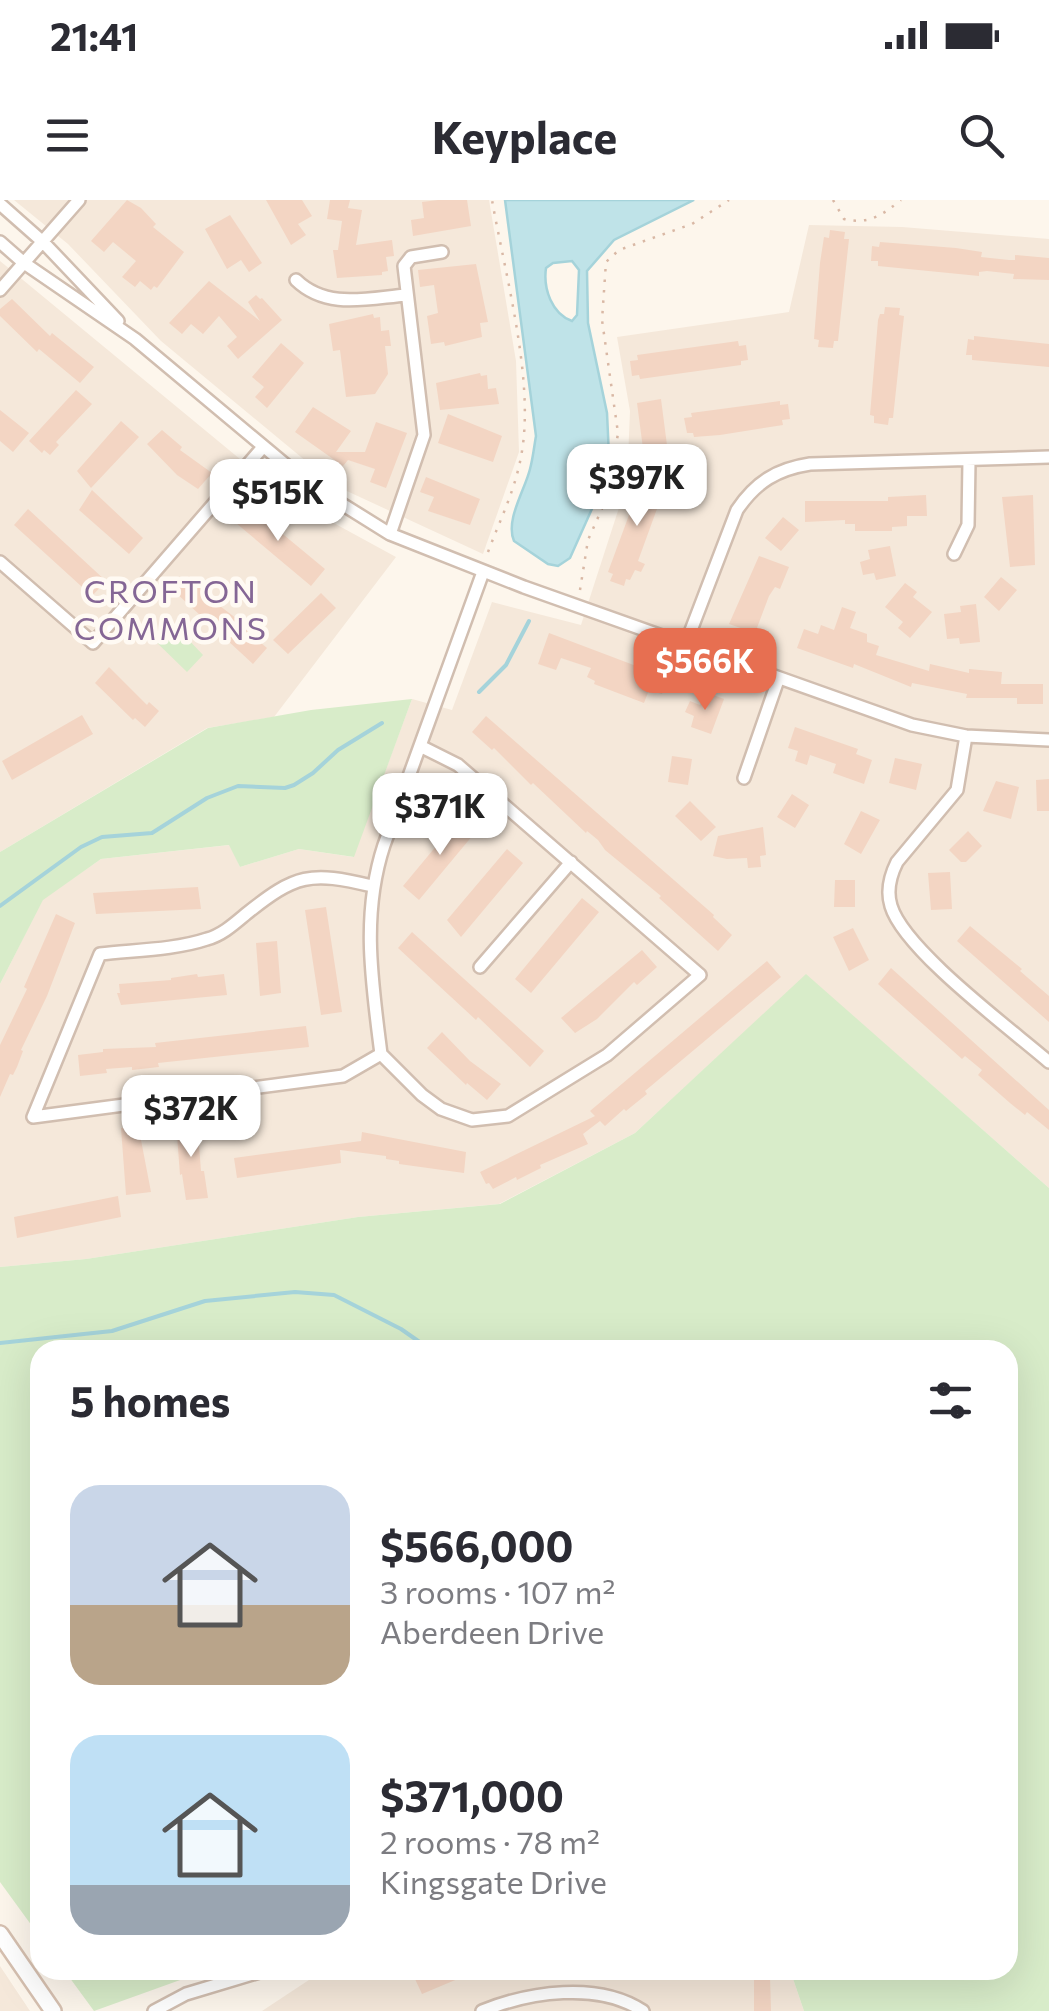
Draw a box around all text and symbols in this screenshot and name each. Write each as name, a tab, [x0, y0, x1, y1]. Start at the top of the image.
text: 21:41	[50, 12, 138, 59]
icon: menu	[40, 108, 95, 163]
text: Keyplace	[432, 108, 617, 163]
icon: search	[954, 108, 1009, 163]
pin: $397K	[567, 444, 707, 529]
text: $397K	[589, 456, 685, 496]
pin: $515K	[208, 459, 348, 544]
text: $515K	[232, 471, 324, 511]
district label: CROFTON COMMONS	[74, 570, 268, 647]
pin: $566K	[635, 628, 775, 713]
text: $566K	[656, 640, 754, 680]
pin: $371K	[370, 773, 510, 858]
text: $371K	[394, 785, 486, 825]
pin: $372K	[121, 1075, 261, 1160]
text: $372K	[144, 1087, 238, 1127]
icon: filters	[923, 1373, 978, 1428]
text: 5 homes	[70, 1374, 230, 1426]
text: $566,000	[380, 1519, 574, 1571]
icon: home	[150, 1525, 270, 1645]
text: 3 rooms · 107 m²	[380, 1571, 615, 1611]
text: Aberdeen Drive	[380, 1611, 604, 1651]
text: $371,000	[380, 1769, 564, 1821]
icon: home	[150, 1775, 270, 1895]
text: 2 rooms · 78 m²	[380, 1821, 600, 1861]
text: Kingsgate Drive	[380, 1861, 607, 1901]

